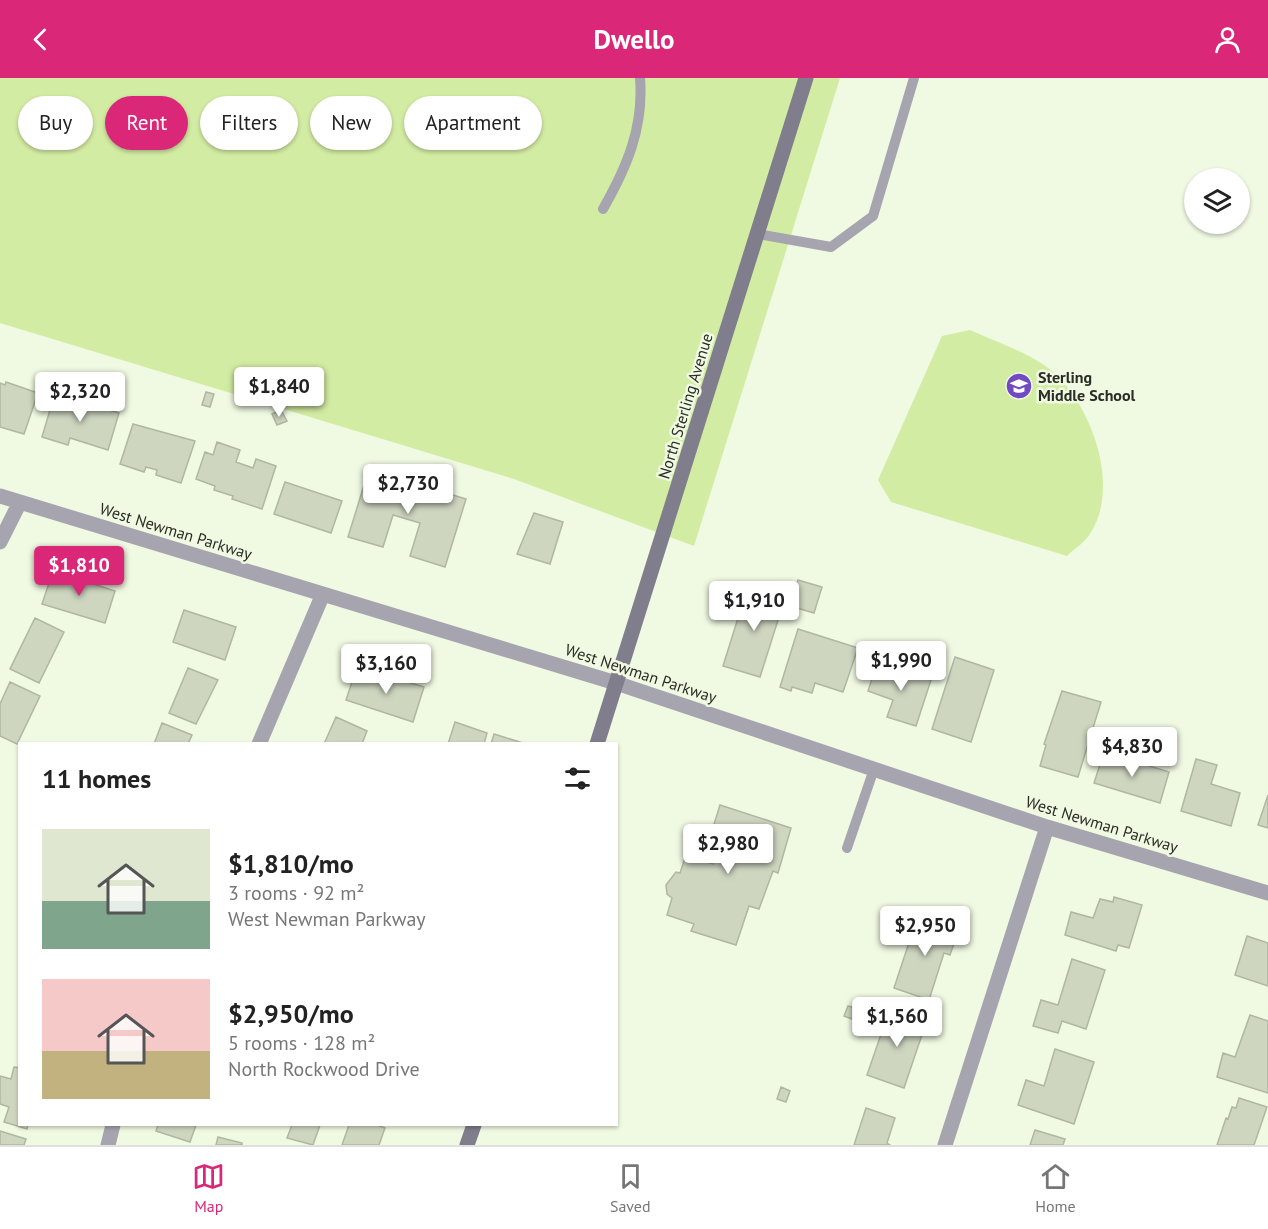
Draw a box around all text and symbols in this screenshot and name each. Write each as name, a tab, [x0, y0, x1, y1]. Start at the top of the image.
text: Dwello	[594, 22, 674, 56]
icon: back	[24, 23, 57, 56]
icon: person	[1211, 23, 1244, 56]
chip: Buy	[18, 96, 93, 150]
chip: Rent	[105, 96, 188, 150]
chip: Filters	[200, 96, 298, 150]
chip: New	[310, 96, 392, 150]
chip: Apartment	[404, 96, 542, 150]
map controls	[1184, 168, 1250, 234]
button: layers	[1184, 168, 1250, 234]
street label: North Sterling Avenue	[653, 331, 717, 481]
pin: $1,840	[230, 367, 328, 418]
place label: Sterling Middle School	[1038, 367, 1136, 405]
school or university icon: Sterling Middle School	[1004, 371, 1034, 401]
pin: $2,320	[31, 372, 129, 423]
text: $1,840	[248, 373, 310, 399]
text: $2,320	[49, 378, 111, 404]
pin: $2,730	[359, 464, 457, 515]
text: $2,730	[377, 470, 439, 496]
street label: West Newman Parkway	[97, 498, 255, 564]
pin: $1,810	[30, 546, 128, 597]
text: $1,810	[48, 552, 110, 578]
pin: $1,910	[705, 581, 803, 632]
text: $1,910	[723, 587, 785, 613]
street label: West Newman Parkway	[563, 639, 720, 707]
pin: $1,990	[852, 641, 950, 692]
pin: $3,160	[337, 644, 435, 695]
text: $1,990	[870, 647, 932, 673]
text: $3,160	[355, 650, 417, 676]
pin: $4,830	[1083, 727, 1181, 778]
text: $4,830	[1101, 733, 1163, 759]
text: 11 homes	[42, 762, 151, 795]
icon: filters	[561, 762, 594, 795]
street label: West Newman Parkway	[1023, 791, 1181, 857]
pin: $2,980	[679, 824, 777, 875]
text: $2,980	[697, 830, 759, 856]
text: $1,810/mo	[228, 847, 354, 880]
icon: home	[90, 853, 162, 925]
text: 3 rooms · 92 m²	[228, 880, 364, 906]
text: West Newman Parkway	[228, 906, 426, 932]
pin: $2,950	[876, 906, 974, 957]
text: $2,950	[894, 912, 956, 938]
text: $2,950/mo	[228, 997, 354, 1030]
pin: $1,560	[848, 997, 946, 1048]
icon: home	[90, 1003, 162, 1075]
text: $1,560	[866, 1003, 928, 1029]
text: 5 rooms · 128 m²	[228, 1030, 375, 1056]
text: North Rockwood Drive	[228, 1056, 420, 1082]
tab: Map	[192, 1160, 225, 1216]
tab: Saved	[610, 1160, 651, 1216]
tab: Home	[1035, 1160, 1076, 1216]

